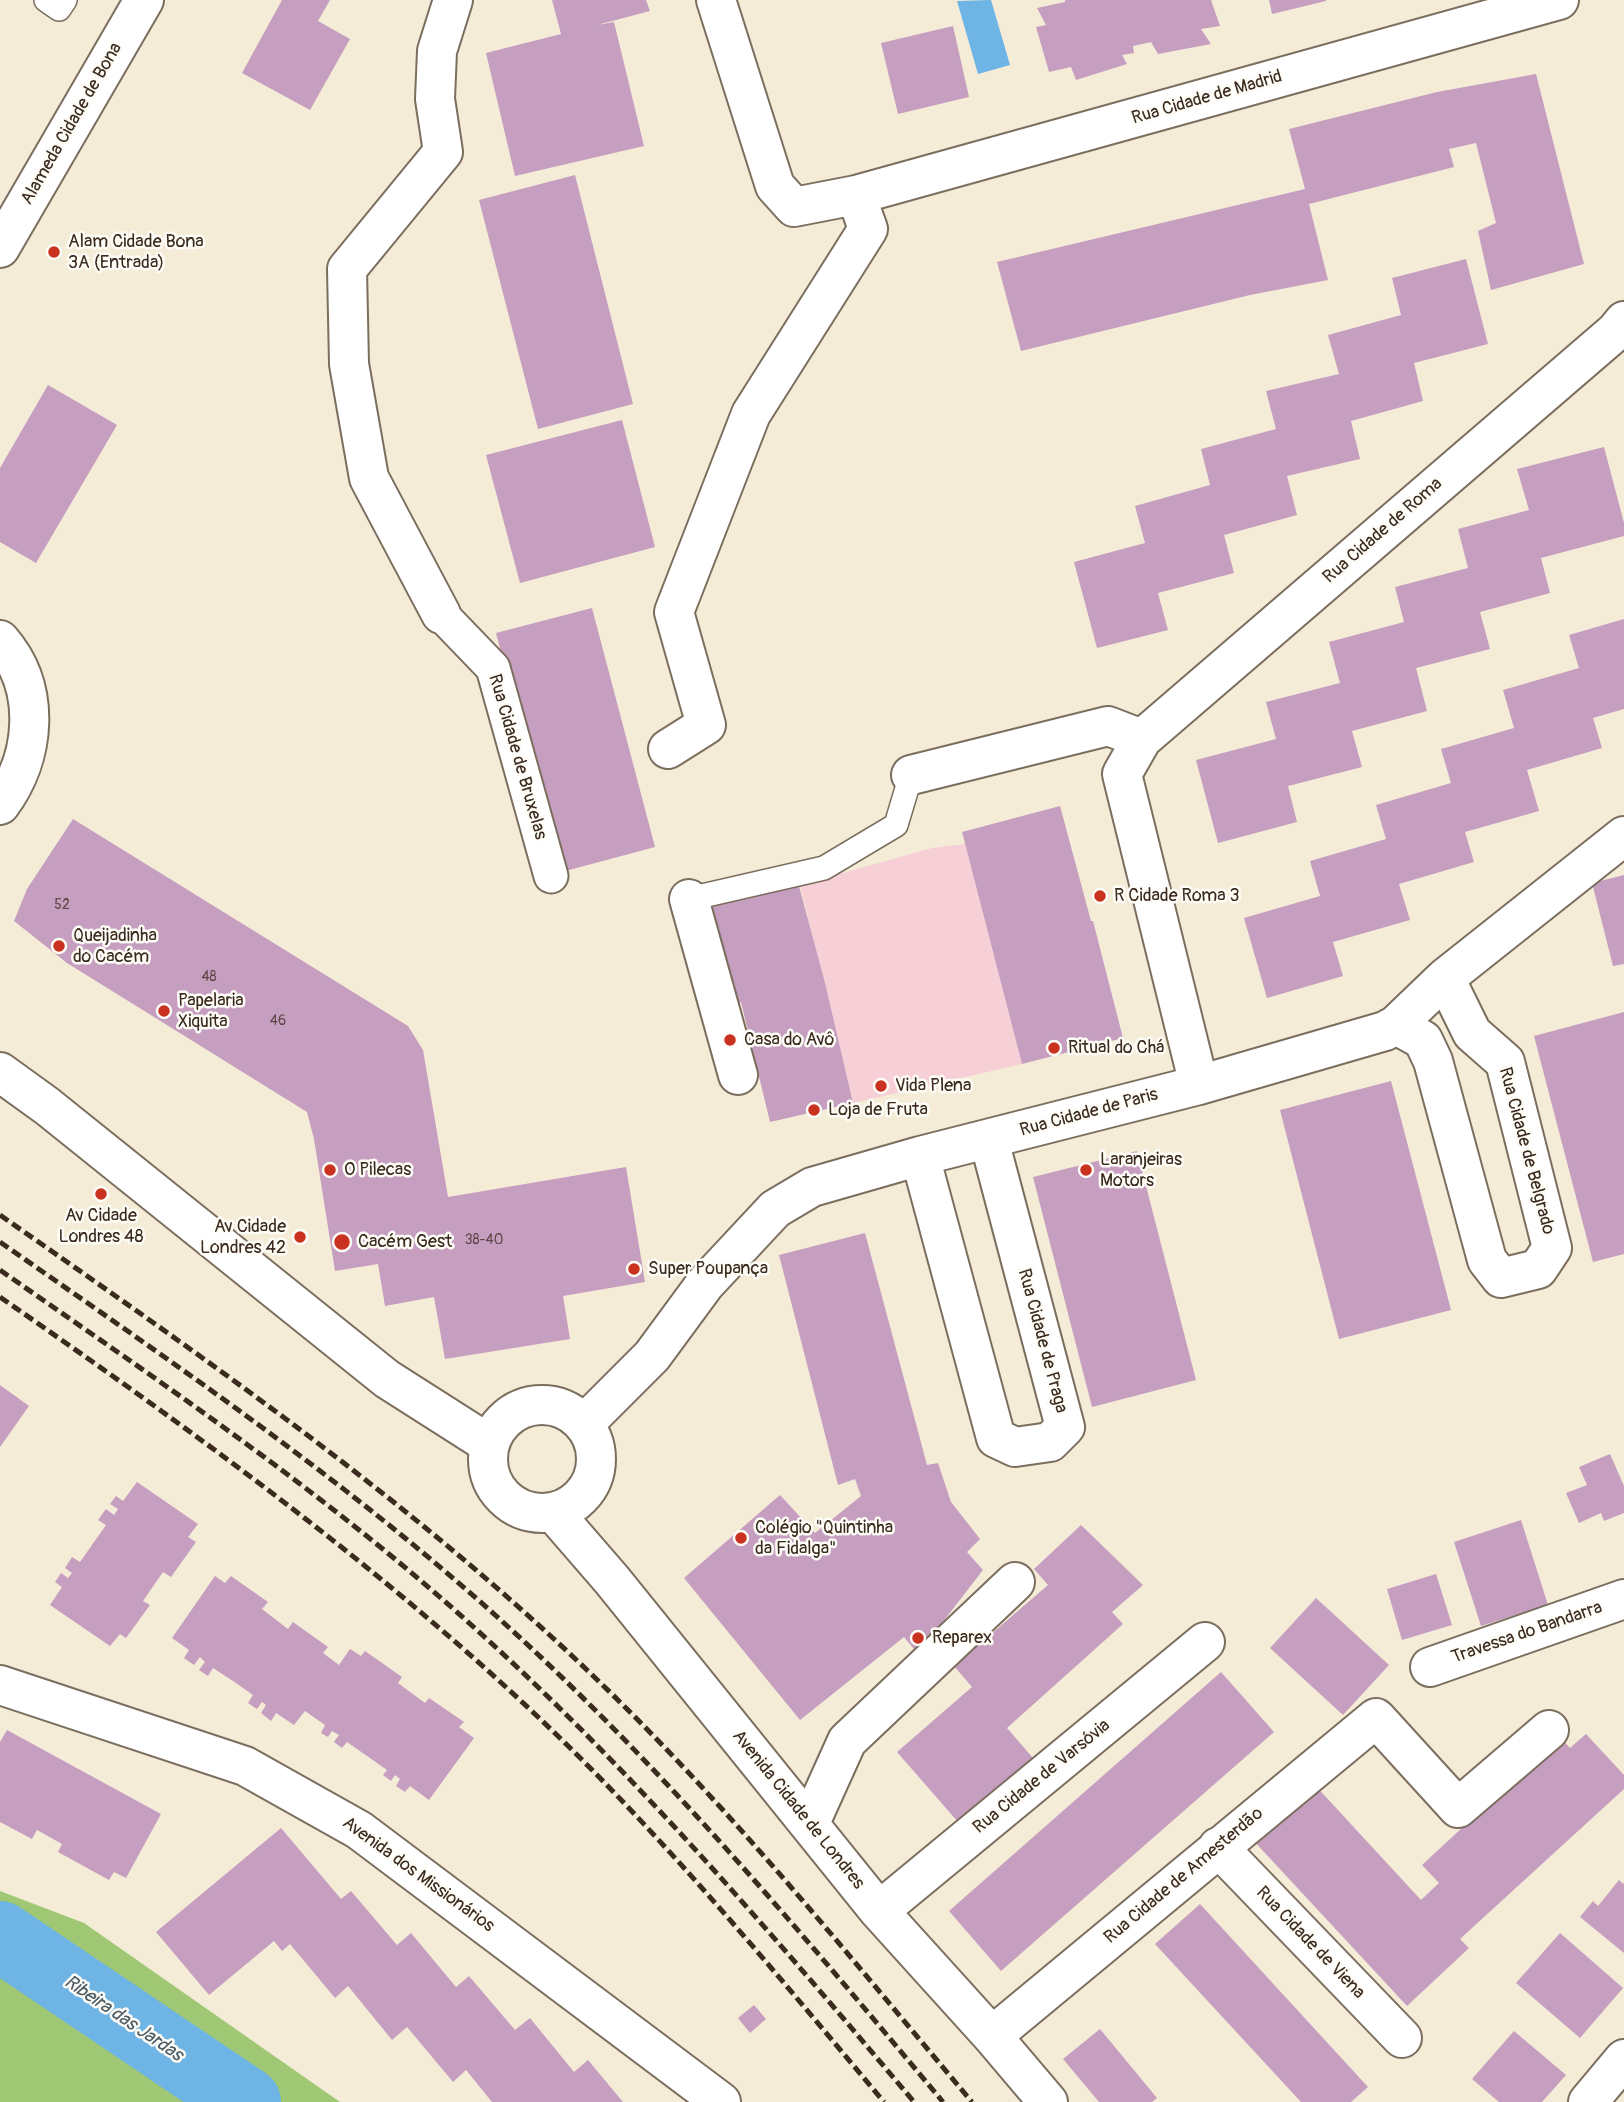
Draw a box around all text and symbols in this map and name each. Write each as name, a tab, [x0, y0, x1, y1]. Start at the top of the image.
street label: Alameda Cidade de Bona	[17, 39, 127, 209]
street label: Rua Cidade de Madrid	[1129, 66, 1285, 130]
place label: Alam Cidade Bona 3A (Entrada)	[68, 231, 204, 274]
marker: Alam Cidade Bona 3A (Entrada)	[46, 244, 62, 260]
street label: Rua Cidade de Roma	[1319, 473, 1447, 589]
street label: Rua Cidade de Bruxelas	[483, 672, 551, 842]
place label: R Cidade Roma 3	[1114, 885, 1239, 907]
marker: R Cidade Roma 3	[1092, 888, 1108, 904]
house number: 52	[54, 897, 70, 913]
place label: Queijadinha do Cacém	[73, 925, 157, 968]
marker: Queijadinha do Cacém	[51, 938, 67, 954]
house number: 48	[201, 969, 217, 985]
place label: Papelaria Xiquita	[178, 990, 244, 1032]
marker: Papelaria Xiquita	[156, 1003, 172, 1019]
house number: 46	[270, 1013, 286, 1029]
place label: Casa do Avô	[744, 1029, 834, 1051]
marker: Casa do Avô	[722, 1032, 738, 1048]
place label: Ritual do Chá	[1068, 1037, 1164, 1059]
marker: Ritual do Chá	[1046, 1040, 1062, 1056]
street label: Rua Cidade de Belgrado	[1493, 1065, 1559, 1237]
place label: Vida Plena	[895, 1075, 971, 1097]
marker: Vida Plena	[873, 1078, 889, 1094]
street label: Rua Cidade de Paris	[1018, 1084, 1160, 1142]
place label: Loja de Fruta	[828, 1099, 928, 1121]
marker: Loja de Fruta	[806, 1102, 822, 1118]
place label: Laranjeiras Motors	[1100, 1149, 1182, 1192]
place label: O Pilecas	[344, 1159, 411, 1181]
marker: O Pilecas	[322, 1162, 338, 1178]
marker: Laranjeiras Motors	[1078, 1162, 1094, 1178]
marker: Av Cidade Londres 48	[93, 1186, 109, 1202]
place label: Av Cidade Londres 48	[58, 1205, 144, 1248]
place label: Av Cidade Londres 42	[200, 1216, 286, 1258]
marker: Av Cidade Londres 42	[292, 1229, 308, 1245]
place label: Cacém Gest	[358, 1231, 452, 1253]
marker: Cacém Gest	[332, 1232, 352, 1252]
house number: 38-40	[465, 1232, 503, 1248]
place label: Super Poupança	[648, 1258, 768, 1280]
marker: Super Poupança	[626, 1261, 642, 1277]
street label: Rua Cidade de Praga	[1012, 1266, 1072, 1416]
place label: Colégio "Quintinha da Fidalga"	[755, 1517, 893, 1560]
marker: Colégio "Quintinha da Fidalga"	[733, 1530, 749, 1546]
street label: Travessa do Bandarra	[1449, 1597, 1605, 1669]
place label: Reparex	[932, 1627, 992, 1649]
marker: Reparex	[910, 1630, 926, 1646]
street label: Rua Cidade de Varsóvia	[969, 1715, 1115, 1839]
street label: Avenida Cidade de Londres	[727, 1726, 869, 1894]
street label: Rua Cidade de Amesterdão	[1100, 1803, 1268, 1949]
street label: Avenida dos Missionários	[338, 1813, 498, 1937]
street label: Rua Cidade de Viena	[1251, 1882, 1369, 2004]
water label: Ribeira das Jardas	[59, 1971, 187, 2067]

